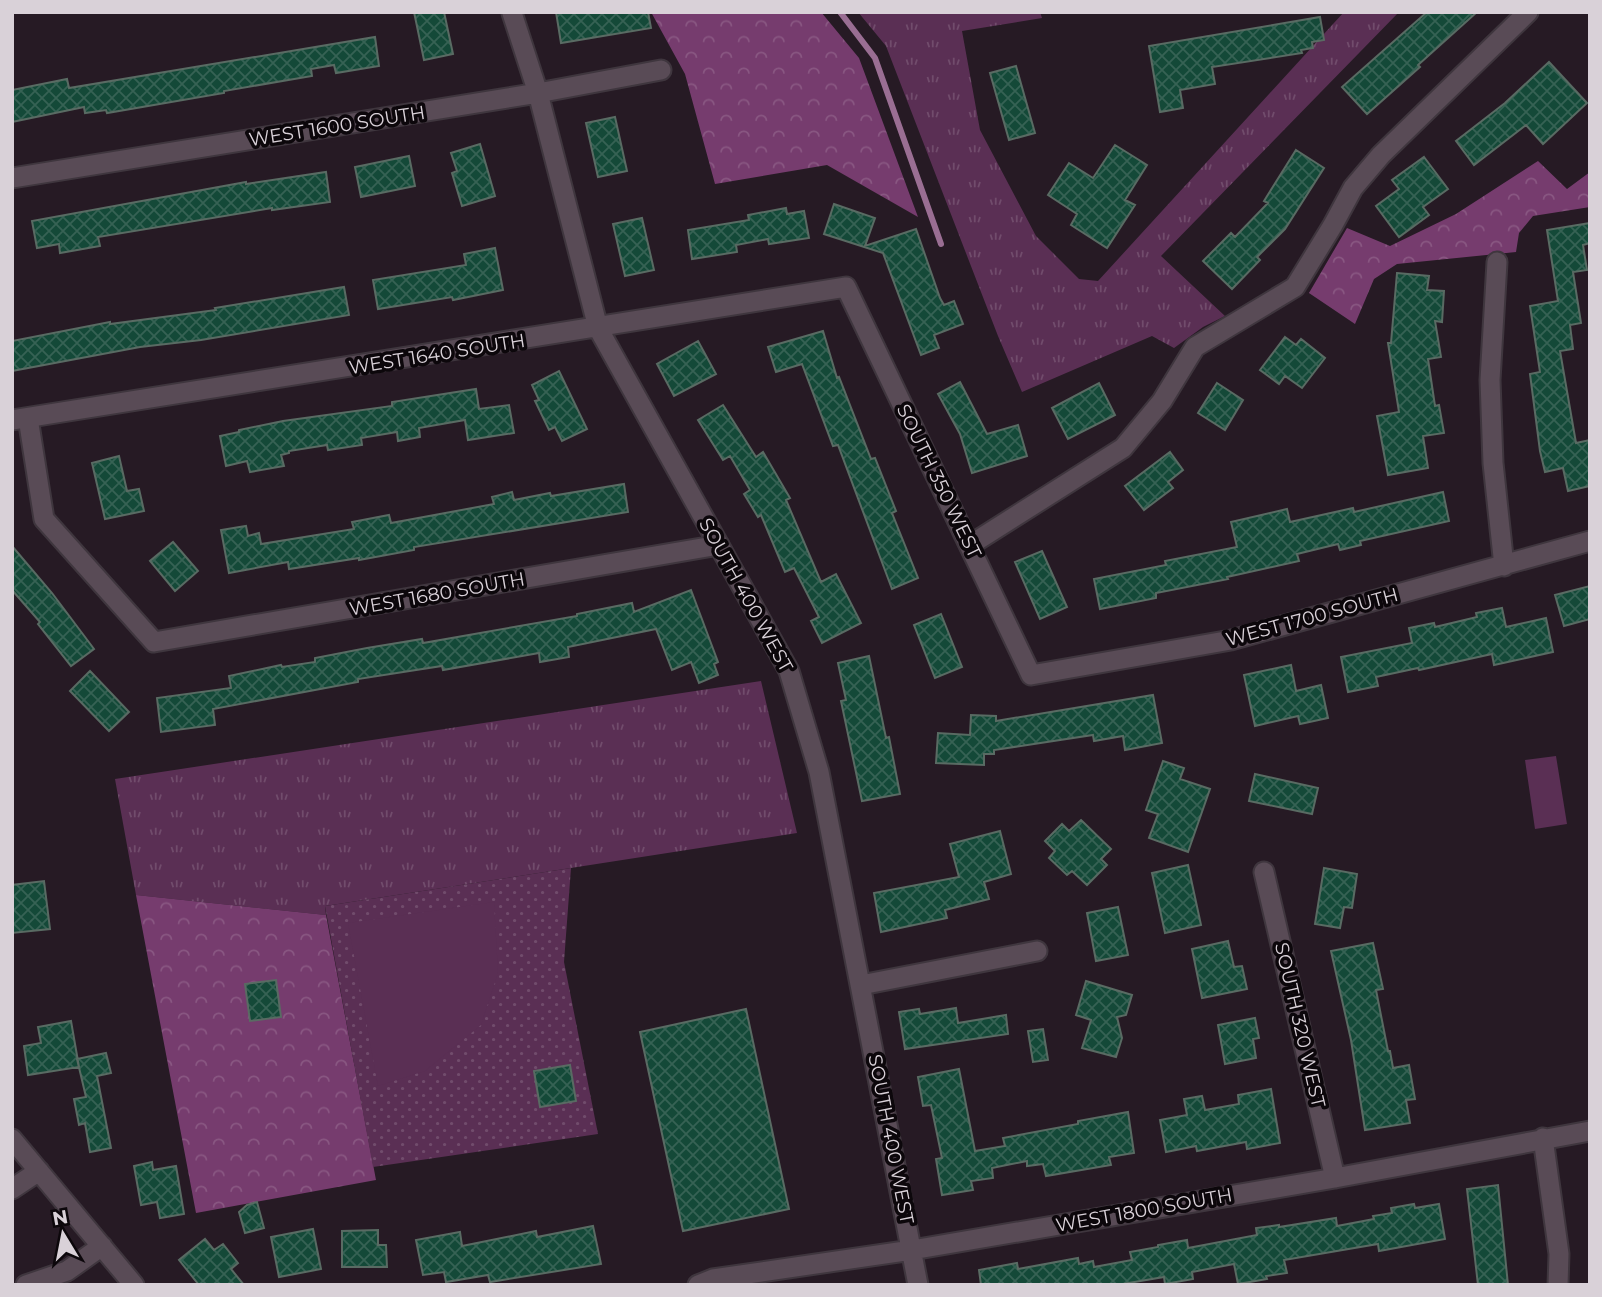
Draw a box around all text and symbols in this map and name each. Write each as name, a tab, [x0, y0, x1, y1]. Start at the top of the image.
street label: WEST 1600 SOUTH	[247, 101, 427, 151]
street label: WEST 1640 SOUTH	[347, 329, 527, 379]
street label: SOUTH 350 WEST	[892, 400, 986, 562]
street label: SOUTH 400 WEST	[694, 514, 798, 676]
street label: WEST 1680 SOUTH	[347, 567, 527, 621]
street label: WEST 1700 SOUTH	[1223, 583, 1401, 651]
street label: SOUTH 320 WEST	[1270, 940, 1330, 1110]
street label: SOUTH 400 WEST	[863, 1052, 919, 1226]
street label: WEST 1800 SOUTH	[1054, 1183, 1234, 1237]
north arrow	[28, 1199, 98, 1269]
text: N	[51, 1205, 70, 1230]

